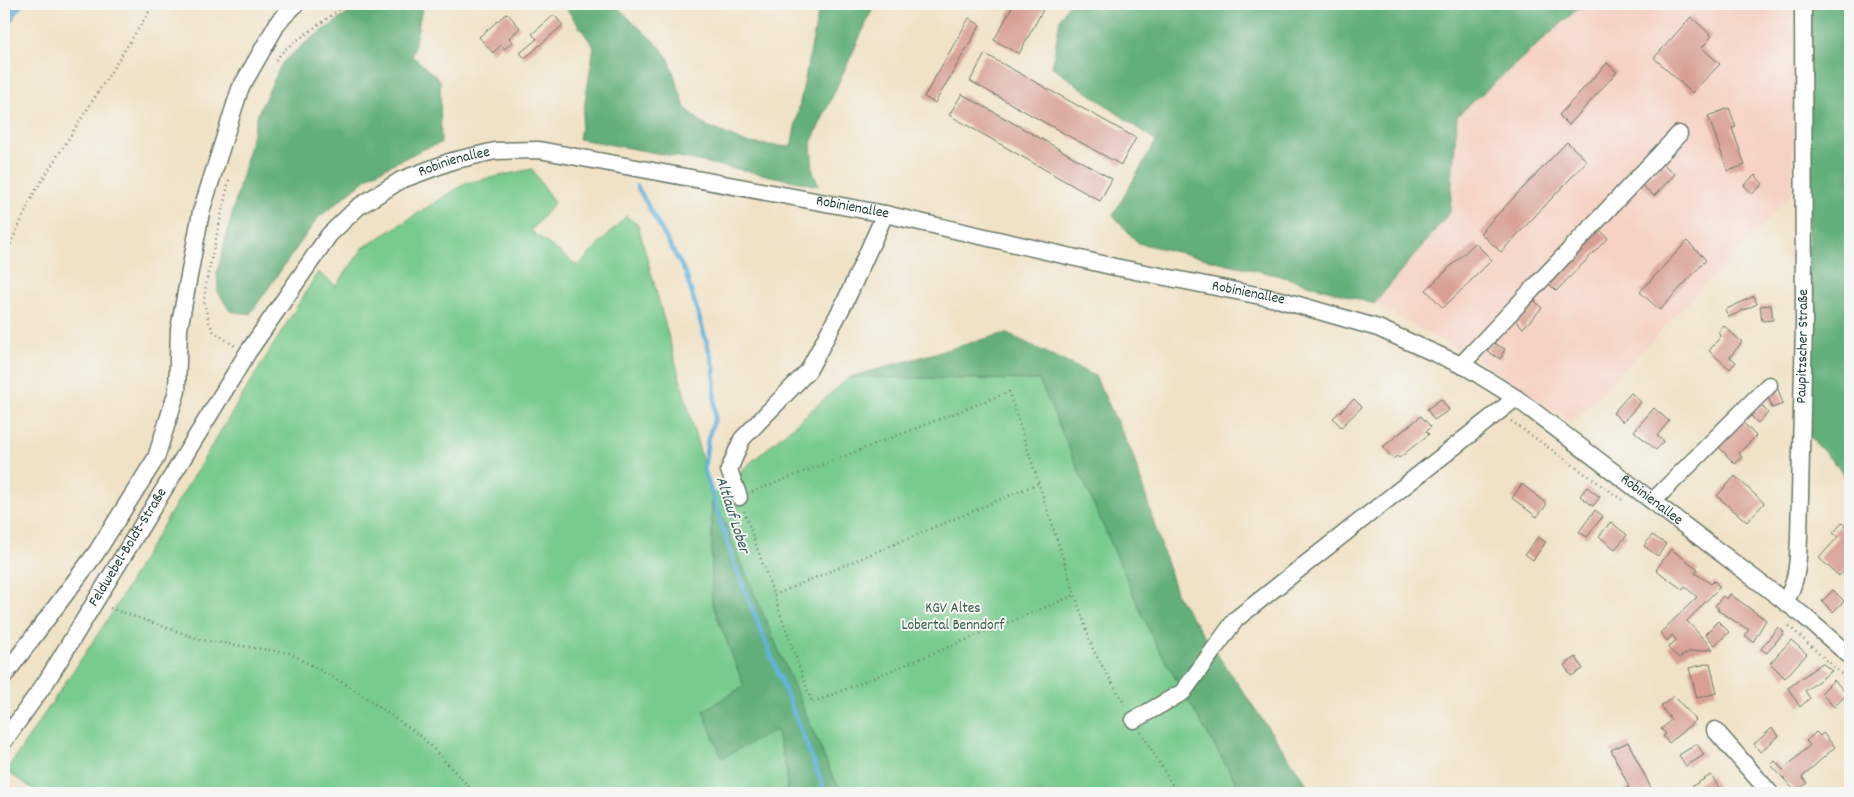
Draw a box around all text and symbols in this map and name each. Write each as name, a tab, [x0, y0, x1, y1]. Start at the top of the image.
street label: Robinienallee	[415, 141, 493, 184]
street label: Robinienallee	[814, 190, 892, 226]
street label: Robinienallee	[1210, 275, 1288, 312]
street label: Paupitzscher Straße	[1791, 289, 1815, 404]
street label: Robinienallee	[1615, 469, 1688, 532]
water label: Altlauf Lober	[709, 474, 756, 558]
street label: Feldwebel-Boldt-Straße	[83, 484, 173, 611]
park label: KGV Altes Lobertal Benndorf	[901, 598, 1005, 637]

